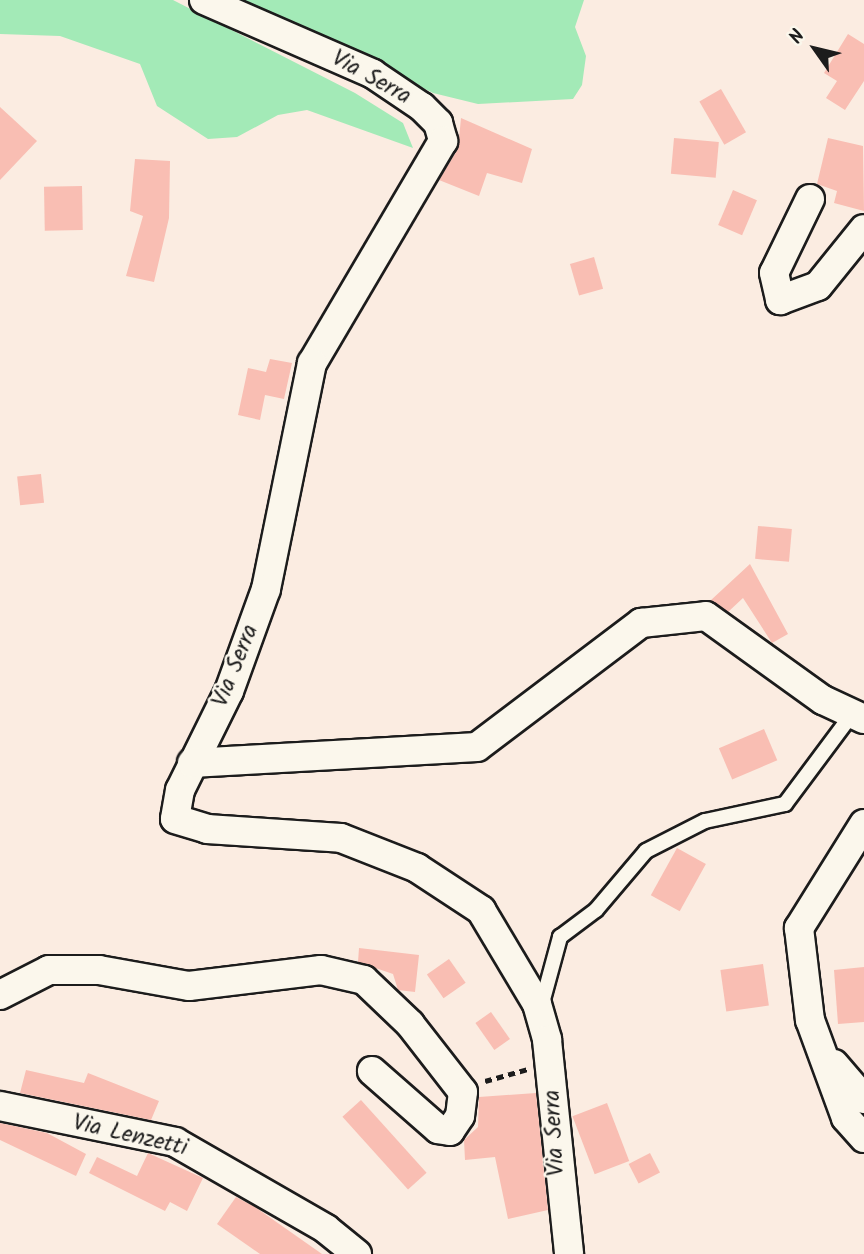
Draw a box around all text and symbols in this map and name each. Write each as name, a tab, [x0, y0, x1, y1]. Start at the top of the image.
north arrow	[780, 14, 850, 84]
text: N	[782, 24, 813, 51]
street label: Via Serra	[327, 45, 415, 111]
street label: Via Serra	[207, 621, 265, 711]
street label: Via Serra	[539, 1089, 571, 1177]
street label: Via Lenzetti	[70, 1109, 190, 1163]

